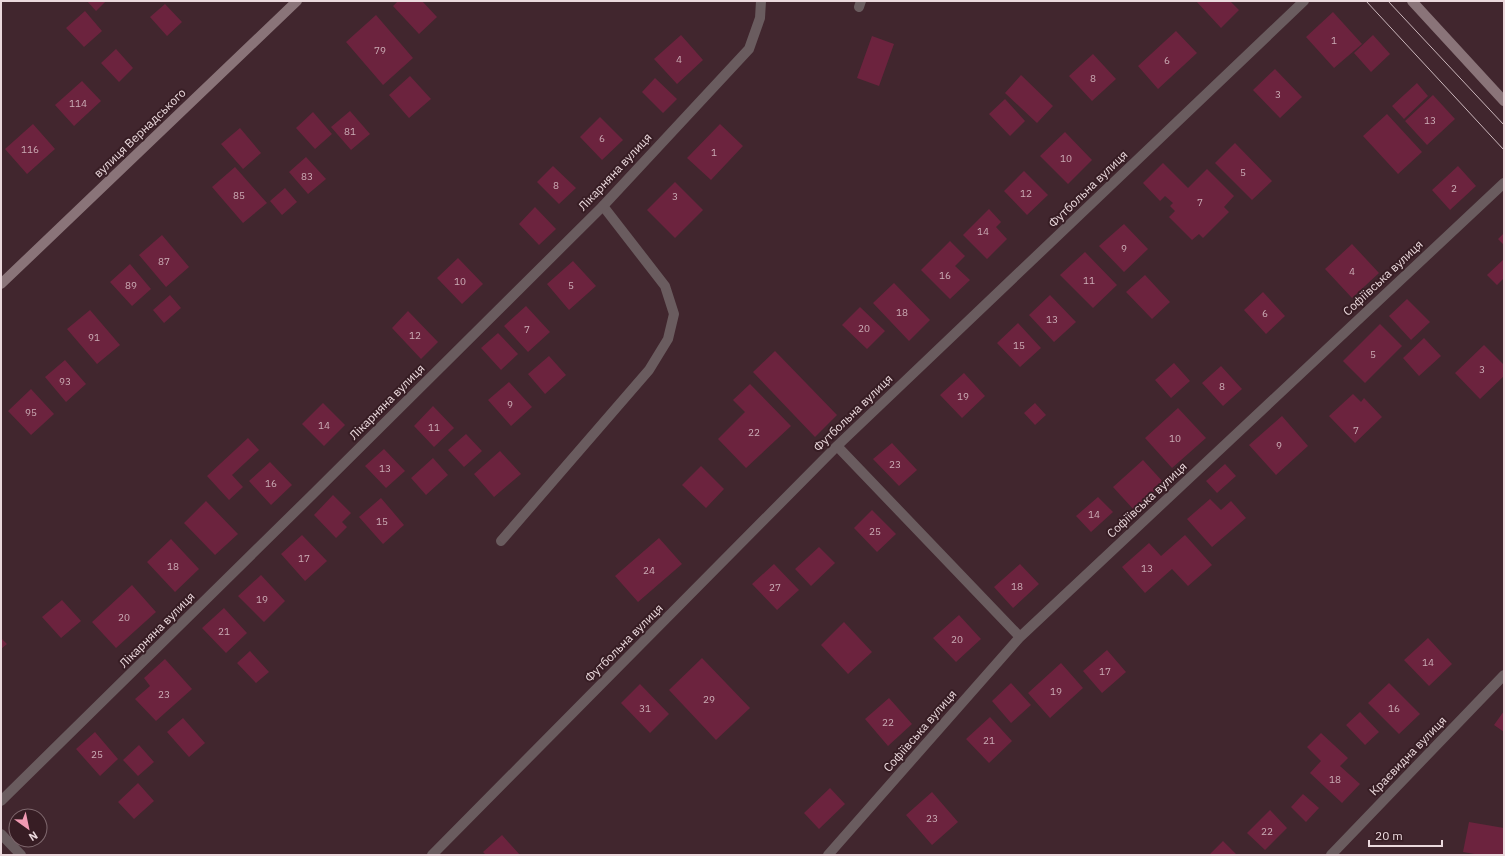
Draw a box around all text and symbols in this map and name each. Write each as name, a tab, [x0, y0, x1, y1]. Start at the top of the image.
house number: 1	[1331, 34, 1337, 47]
house number: 79	[374, 44, 386, 57]
house number: 4	[676, 53, 682, 66]
house number: 6	[1164, 54, 1170, 67]
house number: 8	[1090, 72, 1096, 85]
street label: вулиця Вернадського	[91, 85, 189, 180]
house number: 3	[1275, 88, 1281, 101]
house number: 114	[69, 97, 87, 110]
house number: 13	[1424, 114, 1436, 127]
house number: 81	[344, 125, 356, 138]
street label: Лікарняна вулиця	[575, 130, 654, 214]
house number: 6	[599, 132, 605, 145]
house number: 116	[21, 143, 39, 156]
house number: 1	[711, 146, 717, 159]
street label: Футбольна вулиця	[1045, 147, 1131, 230]
house number: 10	[1060, 152, 1072, 165]
house number: 5	[1240, 166, 1246, 179]
house number: 83	[301, 170, 313, 183]
house number: 8	[553, 179, 559, 192]
house number: 2	[1451, 182, 1457, 195]
house number: 12	[1020, 187, 1032, 200]
house number: 85	[233, 189, 245, 202]
house number: 3	[672, 190, 678, 203]
house number: 7	[1197, 196, 1203, 209]
house number: 14	[977, 225, 989, 238]
street label: Софіївська вулиця	[1340, 237, 1426, 319]
house number: 9	[1121, 242, 1127, 255]
house number: 87	[158, 255, 170, 268]
house number: 4	[1349, 265, 1355, 278]
house number: 16	[939, 269, 951, 282]
house number: 11	[1083, 274, 1095, 287]
house number: 10	[454, 275, 466, 288]
house number: 89	[125, 279, 137, 292]
house number: 5	[568, 279, 574, 292]
house number: 18	[896, 306, 908, 319]
house number: 6	[1262, 307, 1268, 320]
house number: 13	[1046, 313, 1058, 326]
house number: 20	[858, 322, 870, 335]
house number: 7	[524, 323, 530, 336]
house number: 12	[409, 329, 421, 342]
house number: 91	[88, 331, 100, 344]
house number: 15	[1013, 339, 1025, 352]
house number: 5	[1370, 348, 1376, 361]
street label: Лікарняна вулиця	[346, 361, 428, 443]
house number: 3	[1479, 363, 1485, 376]
street label: Футбольна вулиця	[810, 371, 896, 454]
house number: 93	[59, 375, 71, 388]
house number: 8	[1219, 380, 1225, 393]
house number: 19	[957, 390, 969, 403]
house number: 9	[507, 398, 513, 411]
house number: 95	[25, 406, 37, 419]
house number: 14	[318, 419, 330, 432]
house number: 11	[428, 421, 440, 434]
house number: 7	[1353, 424, 1359, 437]
house number: 22	[748, 426, 760, 439]
house number: 10	[1169, 432, 1181, 445]
house number: 9	[1276, 439, 1282, 452]
house number: 23	[889, 458, 901, 471]
street label: Софіївська вулиця	[1104, 459, 1190, 541]
house number: 13	[379, 462, 391, 475]
house number: 16	[265, 477, 277, 490]
house number: 14	[1088, 508, 1100, 521]
house number: 15	[376, 515, 388, 528]
house number: 25	[869, 525, 881, 538]
house number: 17	[298, 552, 310, 565]
house number: 18	[167, 560, 179, 573]
house number: 13	[1141, 562, 1153, 575]
house number: 24	[643, 564, 655, 577]
house number: 18	[1011, 580, 1023, 593]
house number: 27	[769, 581, 781, 594]
street label: Лікарняна вулиця	[116, 589, 198, 671]
house number: 19	[256, 593, 268, 606]
street label: Футбольна вулиця	[581, 600, 666, 685]
house number: 20	[118, 611, 130, 624]
house number: 21	[218, 625, 230, 638]
house number: 20	[951, 633, 963, 646]
house number: 14	[1422, 656, 1434, 669]
house number: 17	[1099, 665, 1111, 678]
house number: 19	[1050, 685, 1062, 698]
street label: Софіївська вулиця	[880, 687, 959, 775]
house number: 23	[158, 688, 170, 701]
house number: 29	[703, 693, 715, 706]
house number: 31	[639, 702, 651, 715]
house number: 16	[1388, 702, 1400, 715]
street label: Краєвидна вулиця	[1366, 713, 1449, 798]
house number: 22	[882, 716, 894, 729]
house number: 21	[983, 734, 995, 747]
house number: 25	[91, 748, 103, 761]
house number: 18	[1329, 773, 1341, 786]
north arrow	[8, 808, 48, 848]
house number: 23	[926, 812, 938, 825]
scale bar	[1369, 822, 1442, 848]
house number: 22	[1261, 825, 1273, 838]
text: N	[26, 828, 41, 844]
text: 20 m	[1375, 828, 1403, 843]

